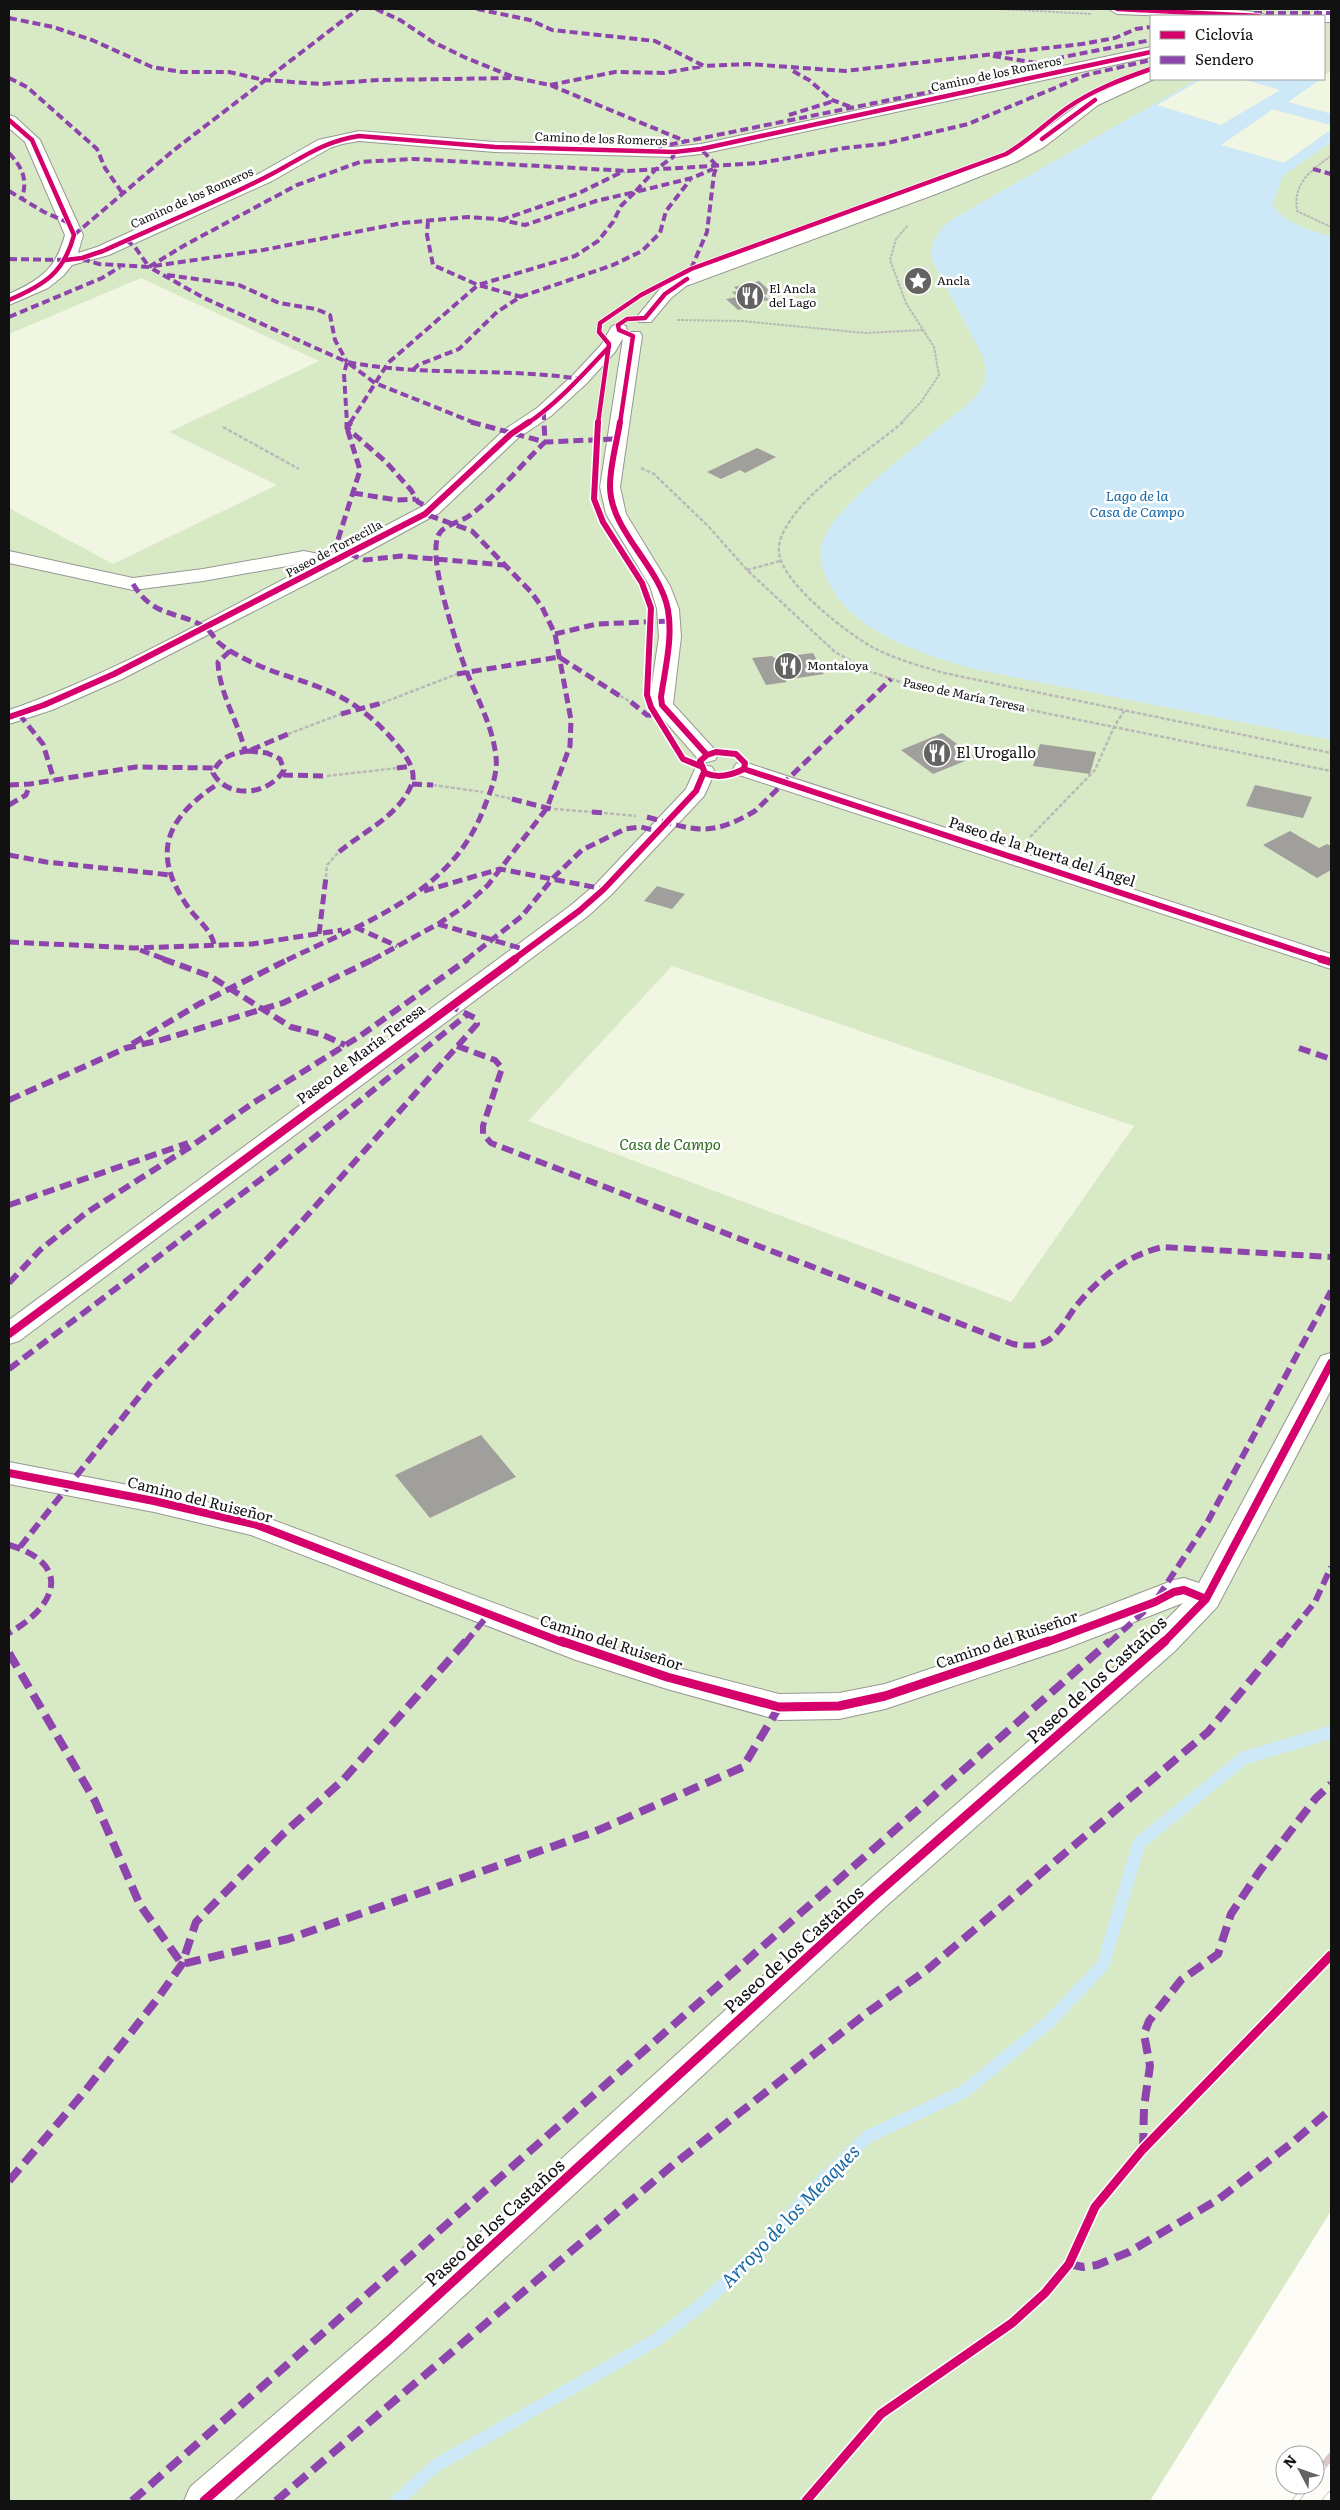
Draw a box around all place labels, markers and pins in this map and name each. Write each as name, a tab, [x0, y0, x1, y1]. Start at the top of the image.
place icon: Ancla	[903, 266, 933, 296]
place label: Ancla	[937, 271, 970, 289]
place label: El Ancla del Lago	[769, 279, 816, 311]
restaurant icon: El Ancla del Lago	[735, 281, 765, 311]
restaurant icon: Montaloya	[773, 651, 803, 681]
place label: Montaloya	[807, 656, 869, 674]
restaurant icon: El Urogallo	[922, 738, 952, 768]
place label: El Urogallo	[956, 740, 1036, 763]

